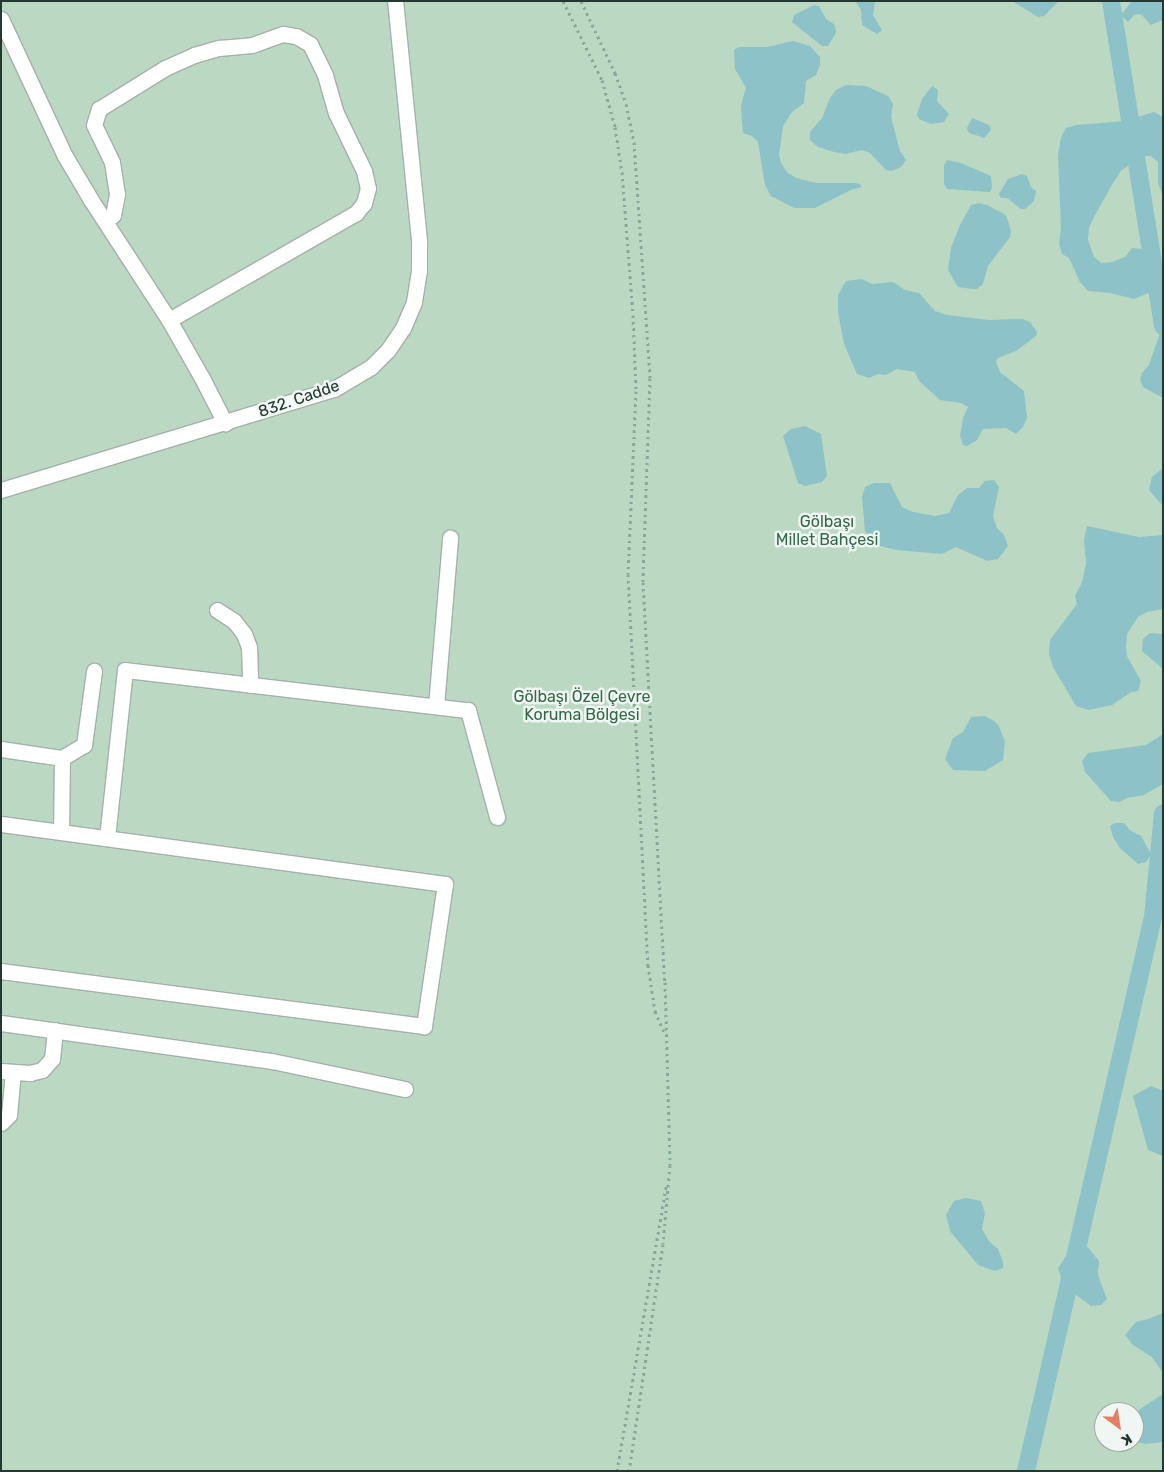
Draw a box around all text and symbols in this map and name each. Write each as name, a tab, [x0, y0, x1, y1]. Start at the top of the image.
street label: 832. Cadde	[256, 376, 342, 422]
park label: Gölbaşı Millet Bahçesi	[776, 512, 878, 550]
park label: Gölbaşı Özel Çevre Koruma Bölgesi	[514, 687, 650, 725]
north arrow	[1094, 1402, 1144, 1452]
text: K	[1118, 1430, 1135, 1449]

